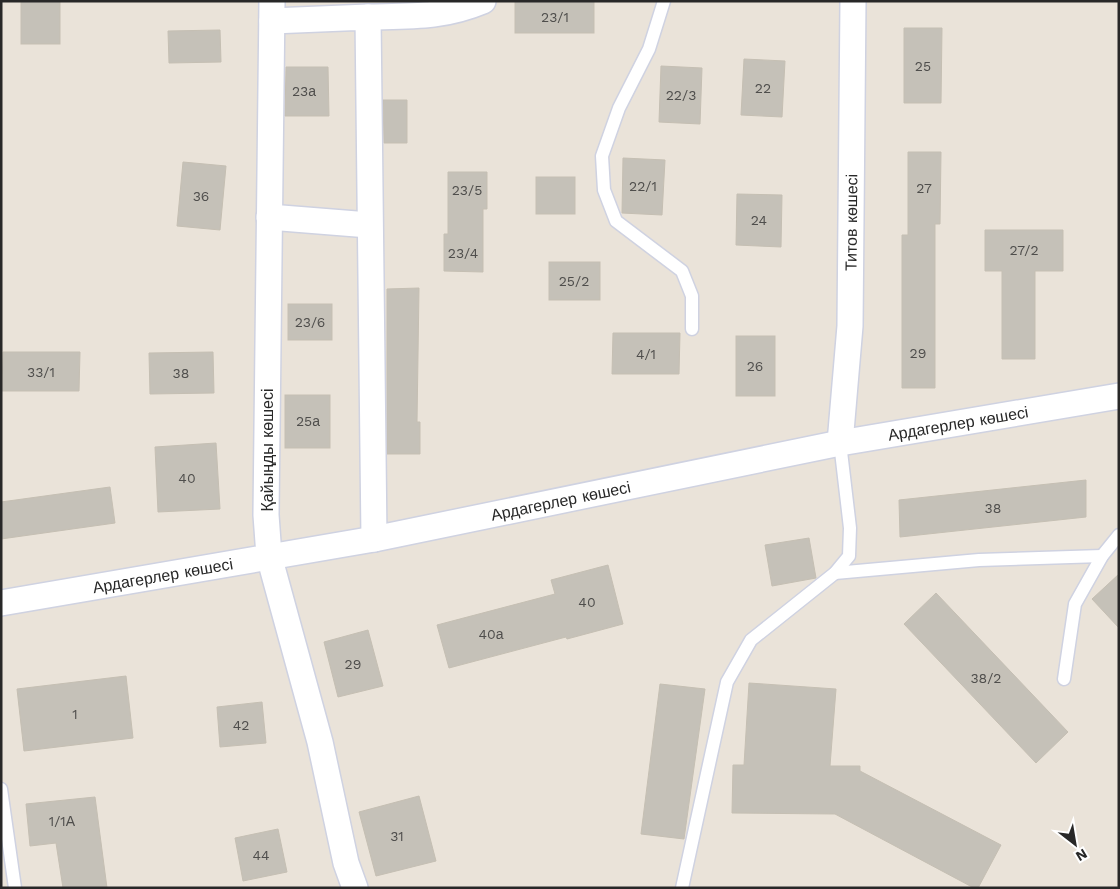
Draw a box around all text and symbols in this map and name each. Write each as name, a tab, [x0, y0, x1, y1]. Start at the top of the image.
house number: 23/1	[541, 9, 569, 25]
house number: 25	[915, 58, 931, 74]
house number: 22	[755, 80, 771, 96]
house number: 23а	[292, 83, 316, 99]
house number: 22/3	[666, 87, 696, 103]
street label: Титов көшесі	[842, 174, 861, 271]
house number: 22/1	[629, 178, 657, 194]
house number: 27	[916, 180, 932, 196]
house number: 23/5	[452, 182, 482, 198]
house number: 36	[193, 188, 209, 204]
house number: 24	[751, 212, 767, 228]
house number: 27/2	[1009, 242, 1039, 258]
house number: 23/4	[448, 245, 478, 261]
house number: 25/2	[559, 273, 589, 289]
house number: 23/6	[295, 314, 325, 330]
house number: 29	[910, 345, 926, 361]
house number: 4/1	[636, 346, 656, 362]
house number: 26	[747, 358, 763, 374]
house number: 33/1	[27, 364, 55, 380]
house number: 38	[173, 365, 189, 381]
street label: Қайыңды көшесі	[258, 389, 277, 511]
street label: Ардагерлер көшесі	[887, 402, 1030, 445]
house number: 25а	[296, 413, 320, 429]
house number: 40	[178, 470, 196, 486]
street label: Ардагерлер көшесі	[489, 477, 632, 525]
house number: 38	[985, 500, 1001, 516]
street label: Ардагерлер көшесі	[91, 554, 234, 597]
house number: 40	[578, 594, 596, 610]
house number: 40а	[478, 626, 504, 642]
house number: 29	[345, 656, 361, 672]
house number: 38/2	[970, 670, 1002, 686]
house number: 1	[72, 706, 78, 722]
house number: 42	[233, 717, 249, 733]
house number: 1/1А	[49, 813, 76, 829]
north arrow	[1050, 819, 1100, 869]
house number: 31	[390, 828, 404, 844]
text: N	[1073, 846, 1090, 865]
house number: 44	[252, 847, 270, 863]

